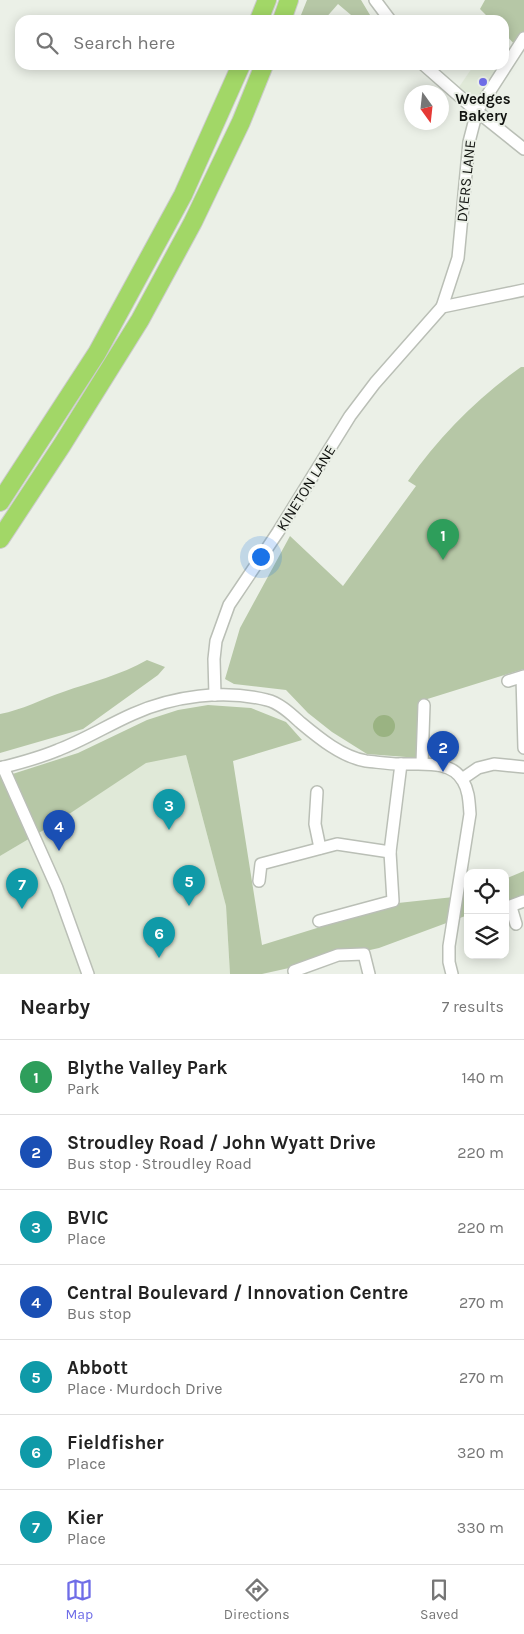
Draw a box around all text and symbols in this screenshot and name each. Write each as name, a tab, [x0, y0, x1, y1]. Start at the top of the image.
search box	[15, 15, 509, 70]
icon: search	[33, 29, 61, 57]
text: Search here	[73, 32, 175, 54]
marker: Wedges Bakery	[477, 76, 489, 88]
north arrow	[404, 85, 449, 130]
place label: Wedges Bakery	[455, 90, 511, 125]
street label: DYERS LANE	[453, 139, 479, 223]
street label: KINETON LANE	[273, 442, 339, 534]
pin: 1	[427, 519, 459, 560]
your location	[248, 544, 274, 570]
pin: 2	[427, 731, 459, 772]
pin: 3	[153, 789, 185, 830]
pin: 4	[43, 810, 75, 851]
pin: 5	[173, 865, 205, 906]
pin: 7	[6, 868, 38, 909]
map controls	[464, 869, 509, 959]
button: locate	[464, 869, 509, 914]
button: layers	[464, 914, 509, 959]
pin: 6	[143, 917, 175, 958]
text: Nearby	[20, 995, 90, 1019]
text: 7 results	[442, 997, 504, 1016]
text: Blythe Valley Park	[67, 1057, 228, 1079]
text: 1	[33, 1068, 39, 1087]
text: 140 m	[462, 1068, 504, 1087]
text: Park	[67, 1079, 99, 1098]
text: Stroudley Road / John Wyatt Drive	[67, 1132, 376, 1154]
text: 2	[31, 1143, 41, 1162]
text: 220 m	[457, 1143, 504, 1162]
text: Bus stop · Stroudley Road	[67, 1154, 252, 1173]
text: BVIC	[67, 1207, 109, 1229]
text: 3	[31, 1218, 41, 1237]
text: 220 m	[457, 1218, 504, 1237]
text: Place	[67, 1229, 106, 1248]
text: Central Boulevard / Innovation Centre	[67, 1282, 408, 1304]
text: 4	[31, 1293, 41, 1312]
text: 270 m	[459, 1293, 504, 1312]
text: Bus stop	[67, 1304, 131, 1323]
text: Abbott	[67, 1357, 128, 1379]
text: 5	[31, 1368, 41, 1387]
text: 270 m	[459, 1368, 504, 1387]
text: Place · Murdoch Drive	[67, 1379, 222, 1398]
text: Fieldfisher	[67, 1432, 164, 1454]
text: 6	[31, 1443, 41, 1462]
text: 320 m	[457, 1443, 504, 1462]
text: Place	[67, 1454, 106, 1473]
text: Kier	[67, 1507, 103, 1529]
text: 7	[32, 1518, 40, 1537]
text: 330 m	[457, 1518, 504, 1537]
text: Place	[67, 1529, 106, 1548]
tab: Map	[65, 1576, 93, 1623]
tab: Directions	[224, 1576, 290, 1623]
tab: Saved	[420, 1576, 459, 1623]

